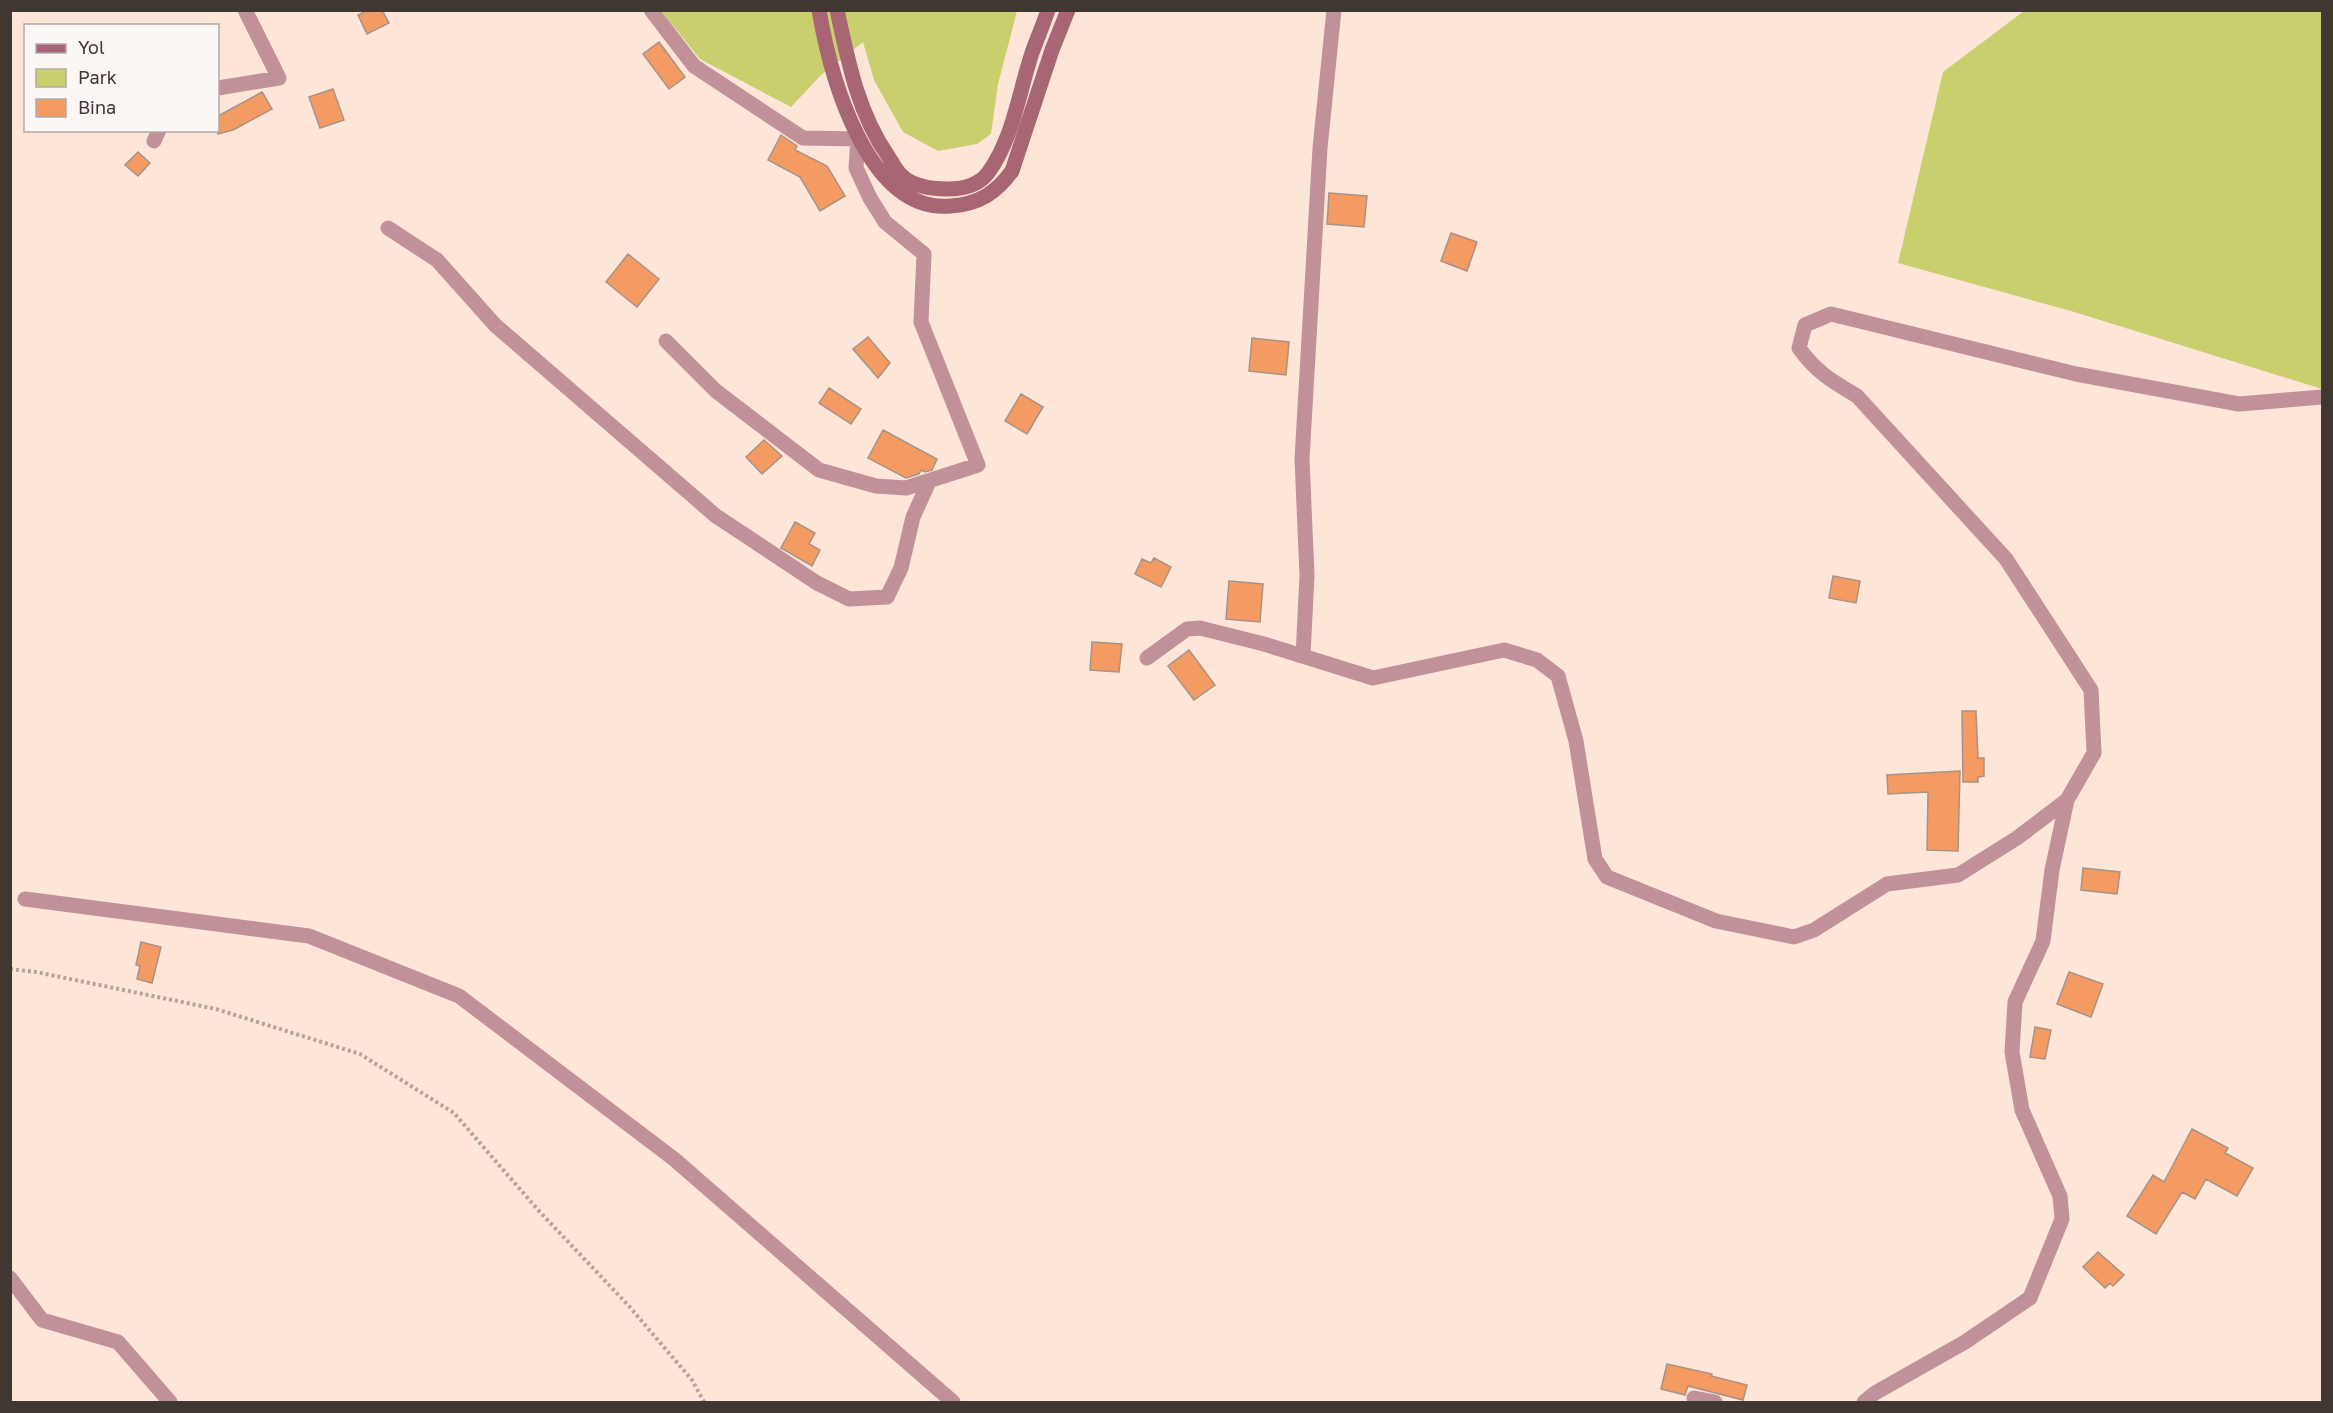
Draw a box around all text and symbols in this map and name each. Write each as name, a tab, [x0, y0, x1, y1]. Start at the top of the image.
legend	[24, 24, 219, 132]
text: Yol	[78, 36, 105, 58]
text: Park	[78, 66, 117, 88]
text: Bina	[78, 96, 116, 118]

